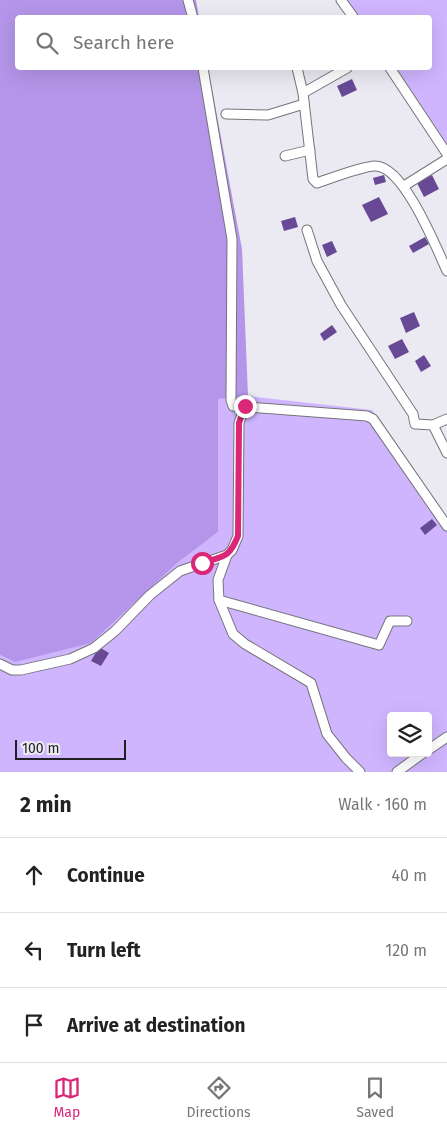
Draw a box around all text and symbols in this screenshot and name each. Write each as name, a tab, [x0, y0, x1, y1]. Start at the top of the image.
search box	[15, 15, 432, 70]
icon: search	[33, 29, 61, 57]
text: Search here	[73, 31, 174, 54]
route end	[234, 395, 257, 418]
route start	[191, 552, 214, 575]
map controls	[387, 712, 432, 757]
button: layers	[387, 712, 432, 757]
scale bar	[15, 737, 126, 760]
text: 100 m	[22, 740, 59, 757]
text: 2 min	[20, 792, 72, 818]
text: Walk · 160 m	[338, 795, 427, 814]
icon: ahead	[20, 861, 48, 889]
text: Continue	[67, 864, 145, 887]
text: 40 m	[392, 866, 427, 885]
icon: left	[20, 936, 48, 964]
text: Turn left	[67, 939, 141, 962]
text: 120 m	[385, 941, 427, 960]
icon: arrive	[20, 1011, 48, 1039]
text: Arrive at destination	[67, 1014, 246, 1037]
tab: Map	[53, 1074, 81, 1121]
tab: Directions	[186, 1074, 251, 1121]
tab: Saved	[356, 1074, 394, 1121]

